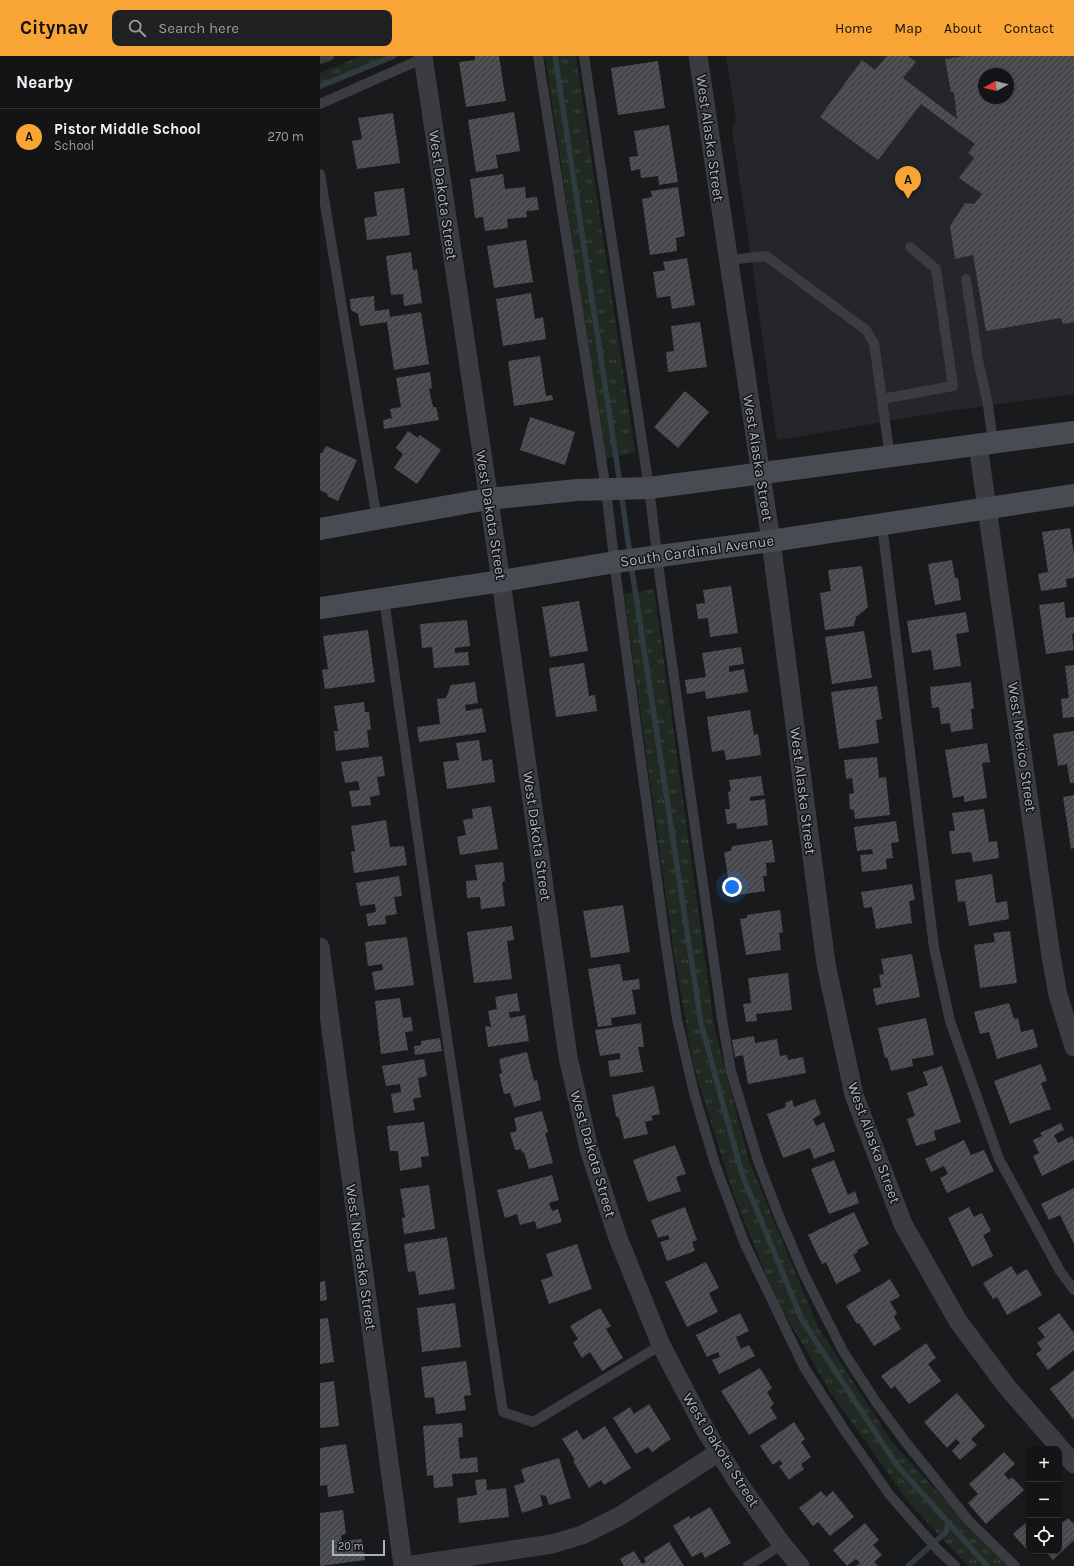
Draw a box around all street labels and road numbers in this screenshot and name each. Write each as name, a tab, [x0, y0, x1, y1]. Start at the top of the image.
street label: West Alaska Street	[692, 73, 728, 203]
street label: West Dakota Street	[425, 129, 461, 262]
street label: West Alaska Street	[739, 393, 777, 523]
street label: West Dakota Street	[472, 449, 510, 582]
street label: South Cardinal Avenue	[619, 531, 775, 571]
street label: West Mexico Street	[1004, 681, 1040, 813]
street label: West Alaska Street	[786, 726, 820, 856]
street label: West Dakota Street	[519, 770, 555, 903]
street label: West Alaska Street	[844, 1080, 904, 1207]
street label: West Dakota Street	[566, 1088, 620, 1220]
street label: West Nebraska Street	[342, 1183, 380, 1332]
street label: West Dakota Street	[679, 1390, 764, 1511]

